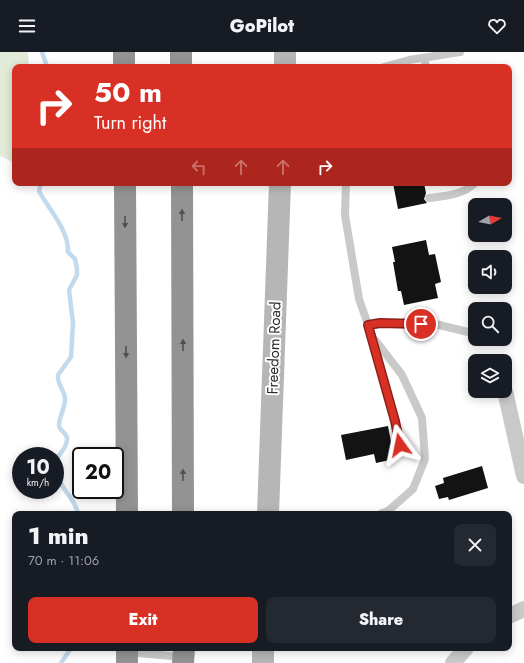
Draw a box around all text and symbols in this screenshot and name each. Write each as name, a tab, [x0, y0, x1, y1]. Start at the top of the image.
text: GoPilot	[230, 13, 294, 39]
icon: menu	[16, 15, 38, 37]
icon: heart	[486, 15, 508, 37]
text: 50 m	[94, 72, 162, 113]
icon: right	[28, 80, 80, 132]
text: Turn right	[94, 110, 166, 136]
icon: left	[188, 156, 210, 178]
icon: ahead	[230, 156, 252, 178]
icon: ahead	[272, 156, 294, 178]
icon: right	[314, 156, 336, 178]
north arrow	[468, 198, 512, 242]
map controls	[468, 198, 512, 398]
one-way arrow	[179, 208, 185, 221]
one-way arrow	[122, 216, 128, 229]
button: sound	[468, 250, 512, 294]
street label: Freedom Road	[261, 301, 287, 395]
button: search	[468, 302, 512, 346]
pin	[404, 307, 438, 341]
icon: arrive	[410, 313, 432, 335]
one-way arrow	[180, 338, 186, 351]
one-way arrow	[123, 346, 129, 359]
button: layers	[468, 354, 512, 398]
position arrow	[379, 424, 421, 466]
speed limit sign: 20	[72, 447, 124, 499]
text: 10	[26, 453, 50, 482]
one-way arrow	[180, 468, 186, 481]
text: km/h	[27, 475, 49, 490]
text: 1 min	[28, 518, 89, 553]
button: close	[454, 524, 496, 566]
text: 70 m · 11:06	[28, 551, 99, 570]
button: Exit	[28, 597, 258, 643]
button: Share	[266, 597, 496, 643]

